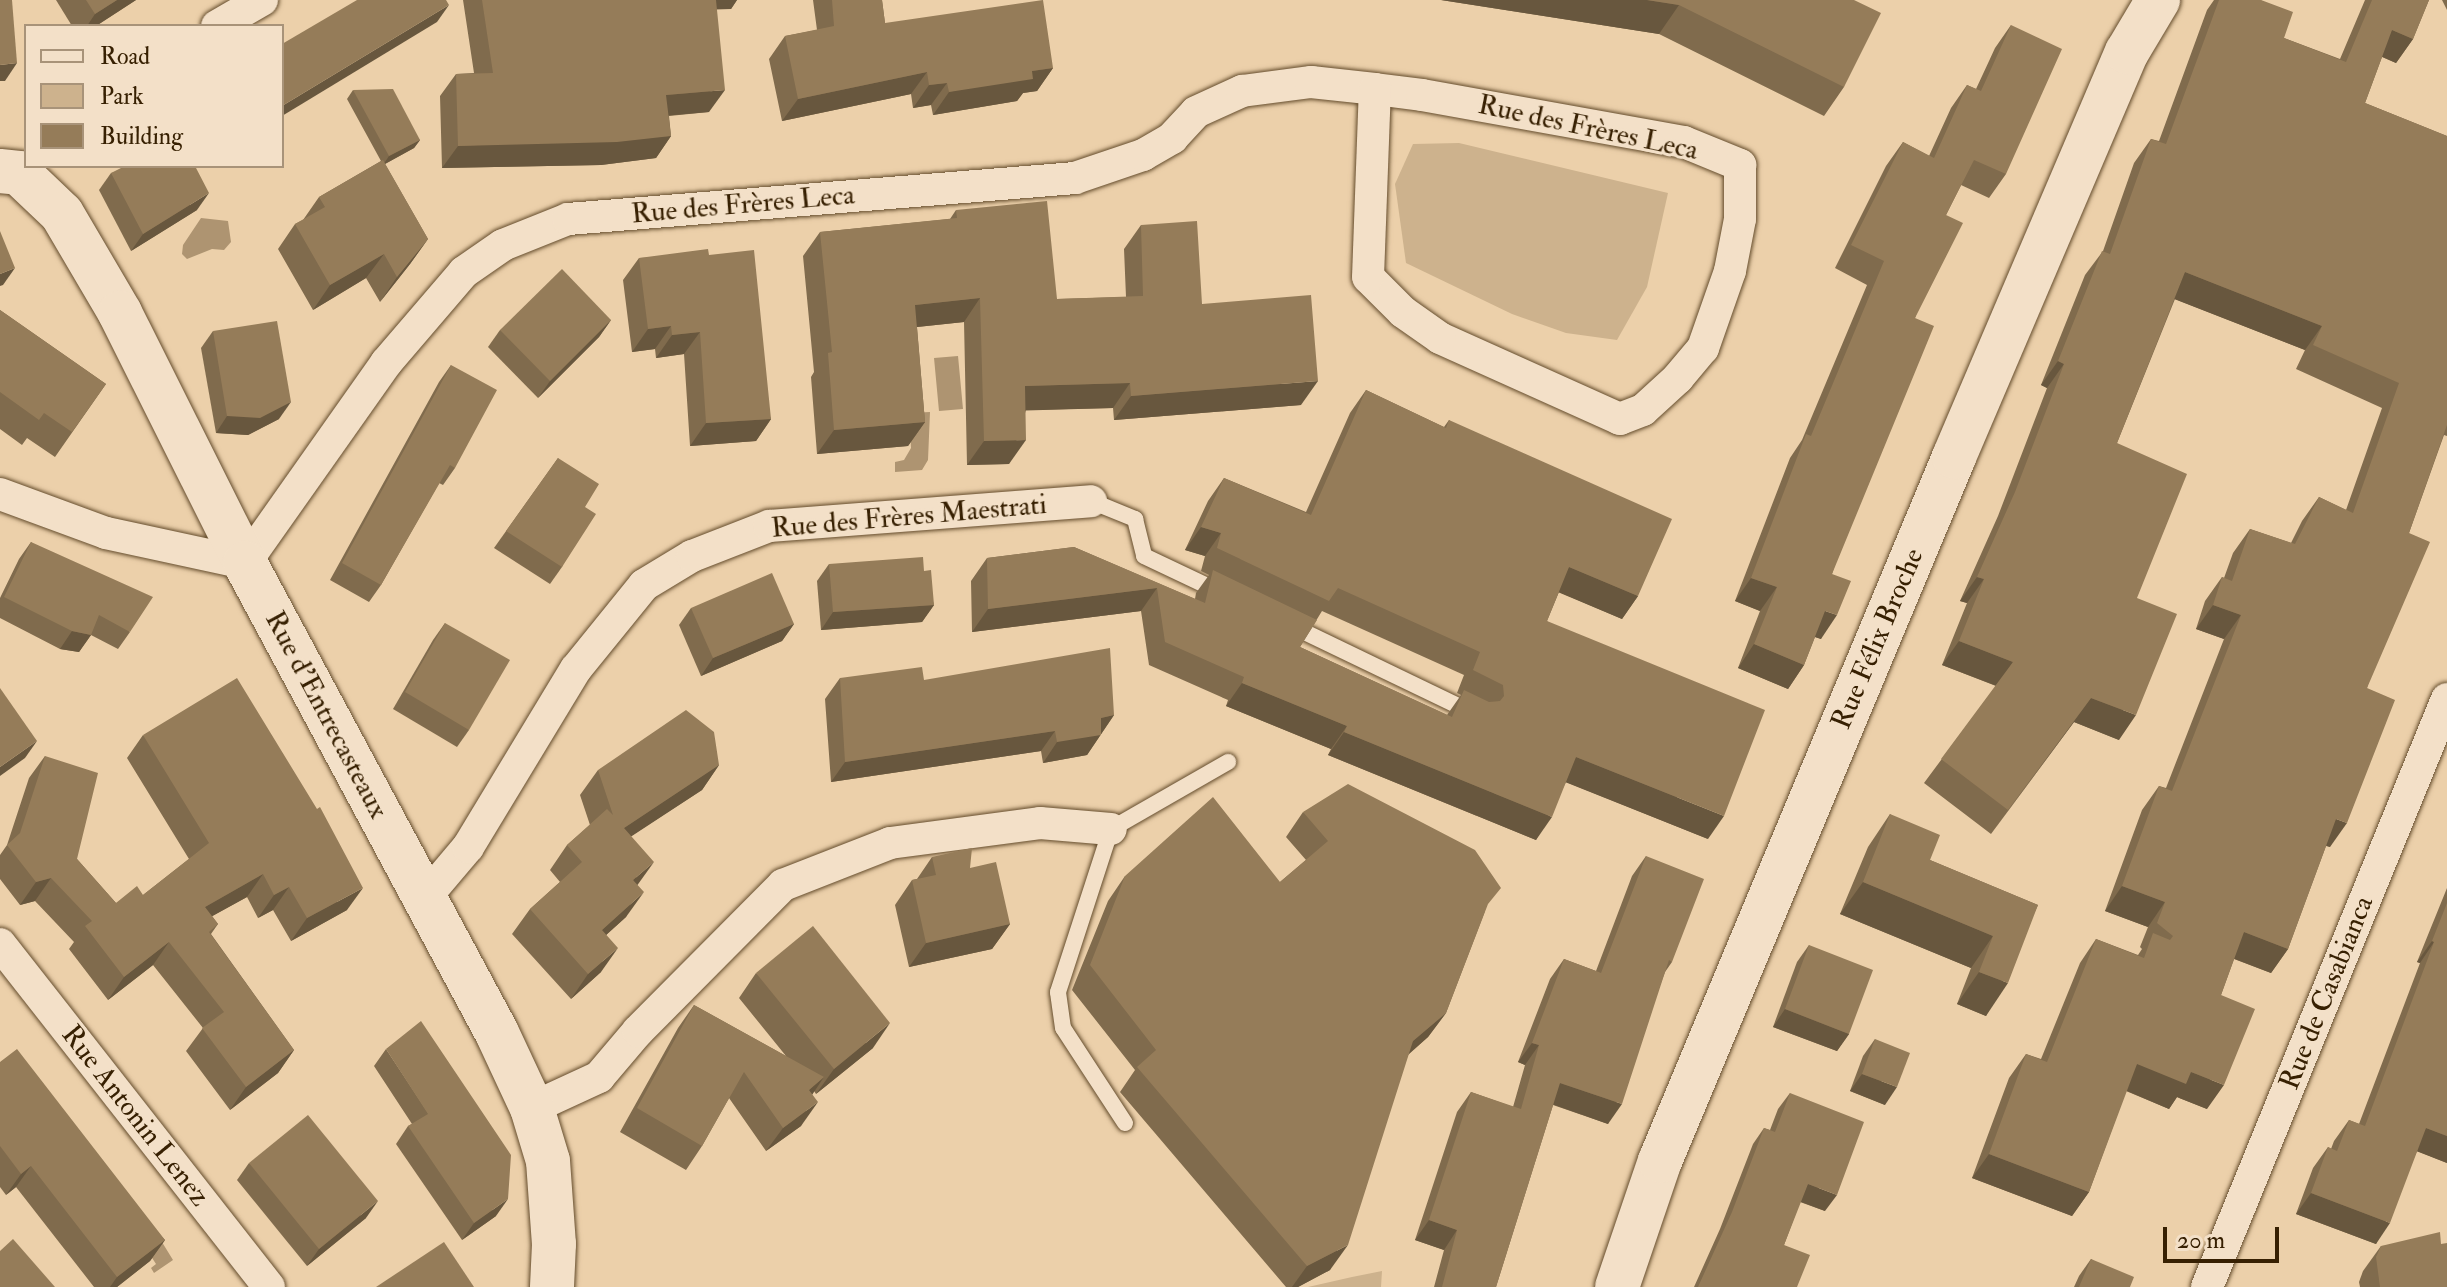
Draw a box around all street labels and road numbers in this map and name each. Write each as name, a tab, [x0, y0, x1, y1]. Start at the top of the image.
street label: Rue des Frères Leca	[1475, 88, 1701, 168]
street label: Rue des Frères Leca	[630, 178, 856, 232]
street label: Rue des Frères Maestrati	[770, 488, 1048, 546]
street label: Rue Félix Broche	[1825, 544, 1931, 734]
street label: Rue d'Entrecasteaux	[257, 606, 395, 824]
street label: Rue de Casabianca	[2273, 891, 2381, 1095]
street label: Rue Antonin Lenez	[54, 1019, 216, 1213]

